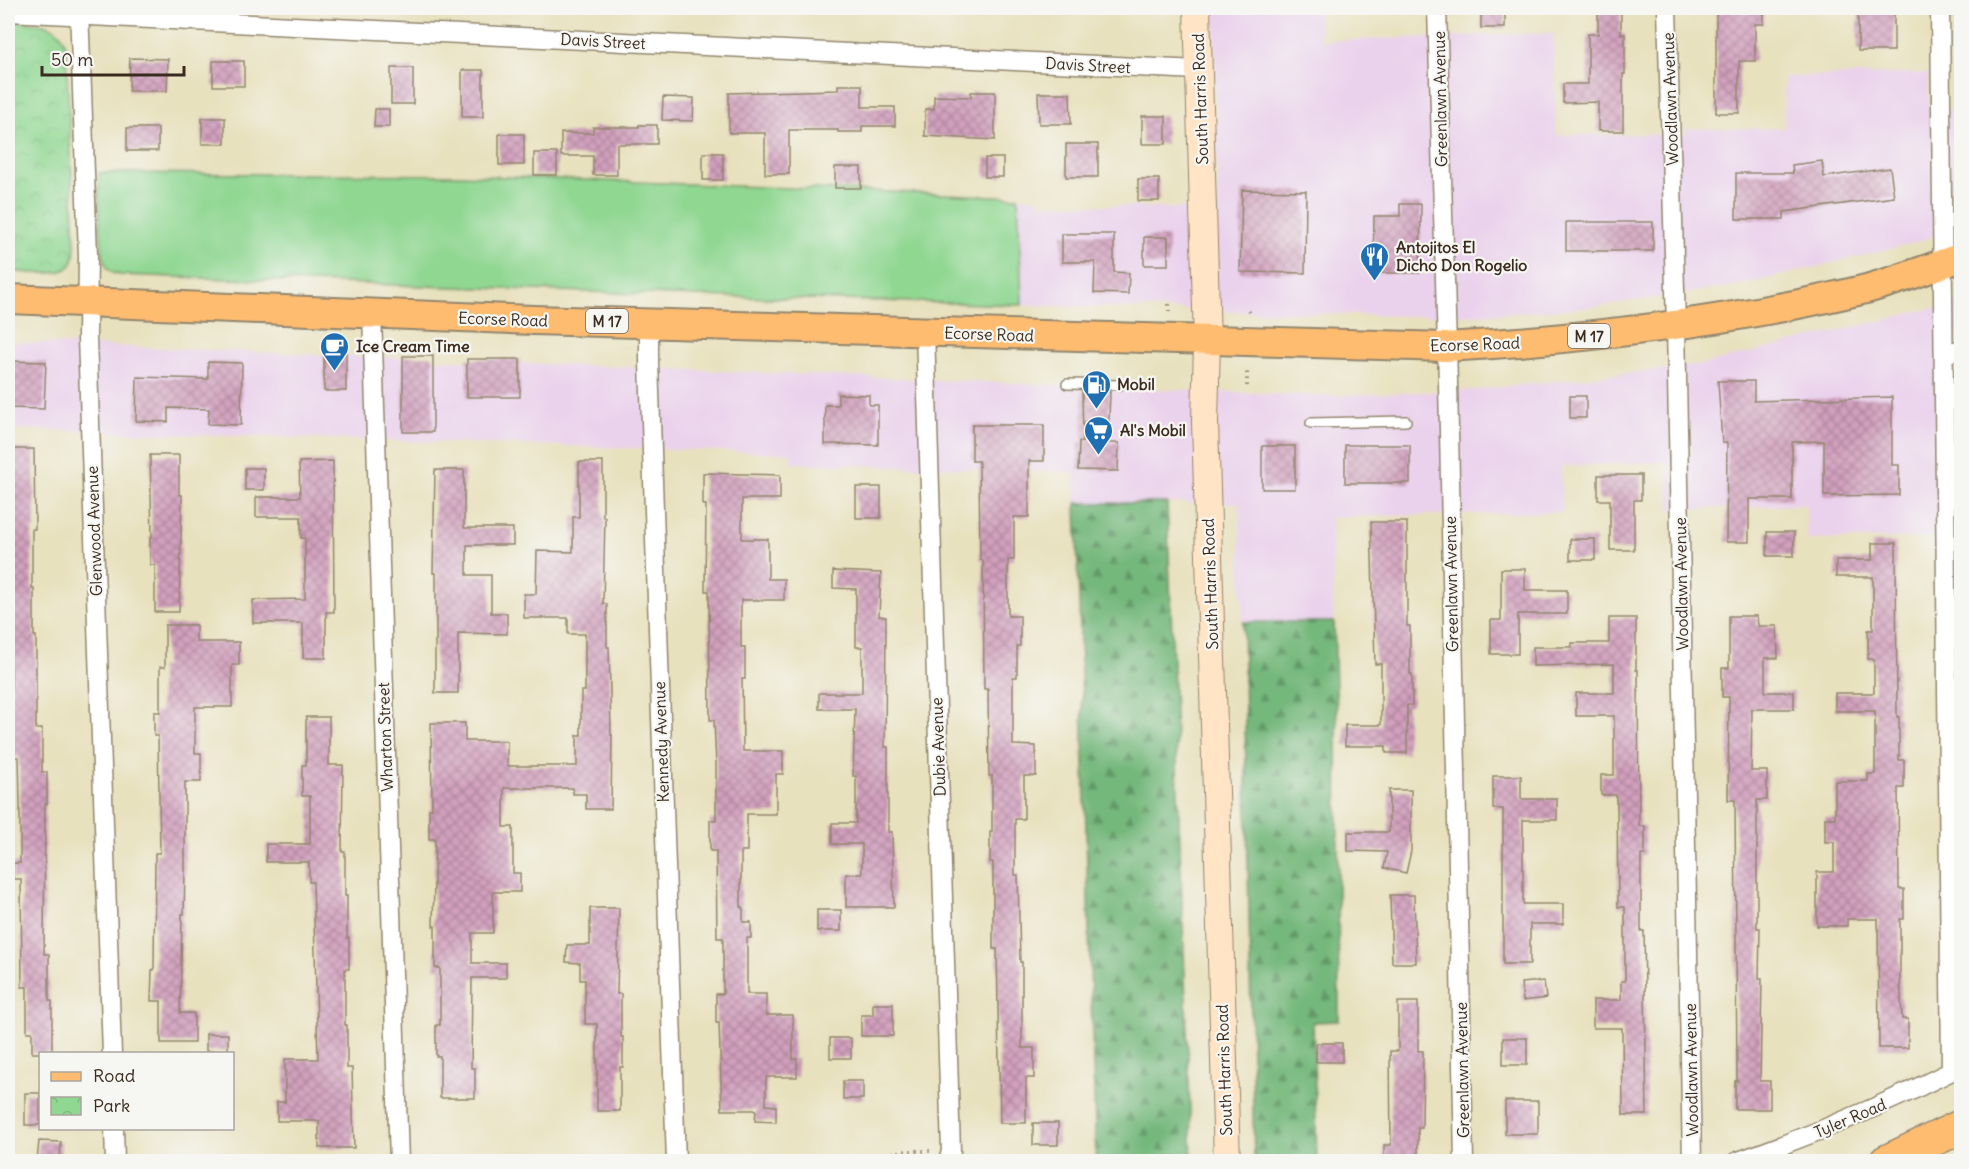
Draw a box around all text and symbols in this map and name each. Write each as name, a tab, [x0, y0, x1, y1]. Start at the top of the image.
street label: Davis Street	[560, 29, 647, 53]
street label: Greenlawn Avenue	[1429, 31, 1451, 167]
street label: Woodlawn Avenue	[1658, 32, 1682, 166]
street label: South Harris Road	[1188, 33, 1212, 165]
scale bar	[42, 39, 184, 77]
text: 50 m	[51, 48, 93, 71]
street label: Davis Street	[1045, 53, 1132, 77]
place label: Antojitos El Dicho Don Rogelio	[1396, 237, 1527, 276]
restaurant icon: Antojitos El Dicho Don Rogelio	[1359, 240, 1391, 282]
street label: Ecorse Road	[458, 307, 548, 331]
road number: M 17	[586, 309, 628, 333]
street label: Ecorse Road	[944, 322, 1034, 346]
road number: M 17	[1568, 324, 1610, 348]
cafe icon: Ice Cream Time	[319, 330, 351, 372]
street label: Ecorse Road	[1430, 332, 1520, 356]
place label: Ice Cream Time	[356, 336, 470, 356]
fuel station icon: Mobil	[1080, 368, 1112, 410]
place label: Mobil	[1117, 374, 1155, 394]
supermarket icon: Al's Mobil	[1083, 414, 1115, 456]
place label: Al's Mobil	[1120, 420, 1186, 440]
street label: Glenwood Avenue	[82, 466, 106, 596]
street label: Greenlawn Avenue	[1440, 516, 1462, 652]
street label: Woodlawn Avenue	[1670, 517, 1692, 651]
street label: South Harris Road	[1198, 518, 1222, 650]
street label: Wharton Street	[373, 681, 397, 792]
street label: Kennedy Avenue	[649, 681, 673, 803]
street label: Dubie Avenue	[926, 697, 950, 797]
street label: Greenlawn Avenue	[1451, 1002, 1473, 1138]
street label: Woodlawn Avenue	[1680, 1003, 1702, 1137]
street label: South Harris Road	[1212, 1004, 1236, 1136]
legend	[39, 1052, 234, 1130]
text: Road	[93, 1064, 136, 1087]
text: Park	[93, 1094, 130, 1117]
street label: Tyler Road	[1811, 1094, 1889, 1142]

